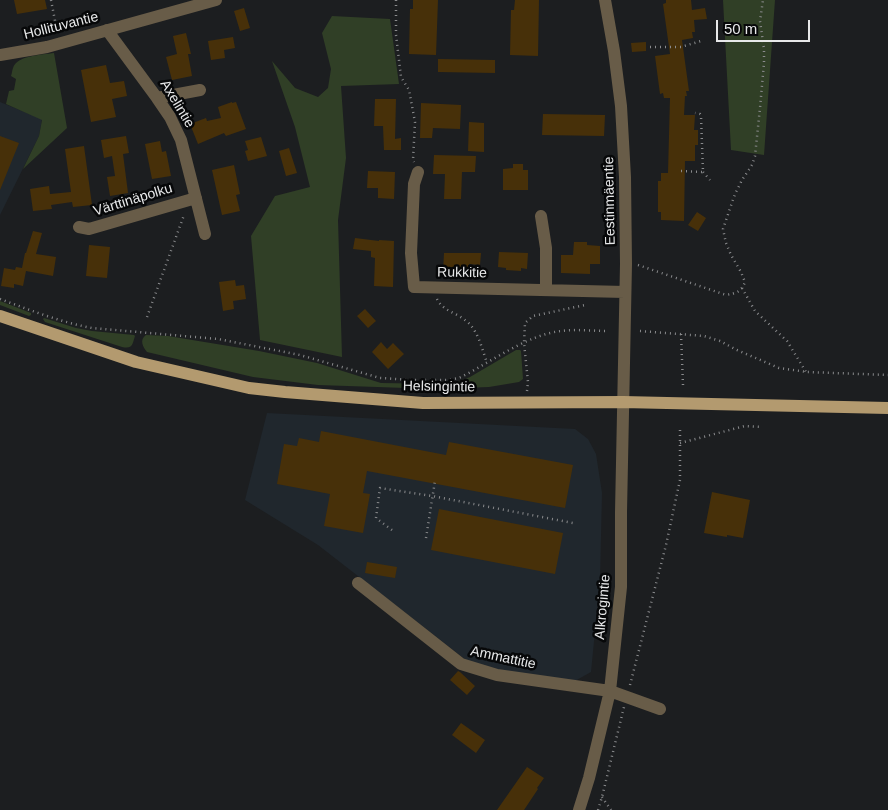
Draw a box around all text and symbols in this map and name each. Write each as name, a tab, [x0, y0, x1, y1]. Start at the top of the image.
street label: Hollituvantie	[22, 9, 100, 43]
scale bar	[718, 10, 812, 42]
text: 50 m	[724, 20, 757, 37]
street label: Axelintie	[156, 77, 198, 131]
street label: Eestinmäentie	[601, 157, 619, 245]
street label: Värttinäpolku	[91, 180, 175, 220]
street label: Rukkitie	[437, 264, 487, 282]
street label: Helsingintie	[403, 378, 475, 396]
street label: Alkrogintie	[592, 574, 614, 640]
street label: Ammattitie	[469, 643, 537, 673]

